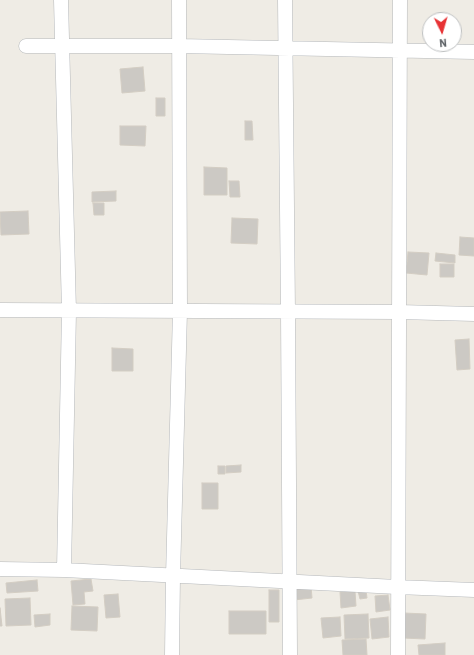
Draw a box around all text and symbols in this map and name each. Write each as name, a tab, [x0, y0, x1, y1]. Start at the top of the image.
north arrow	[422, 12, 462, 52]
text: N	[439, 37, 447, 50]

